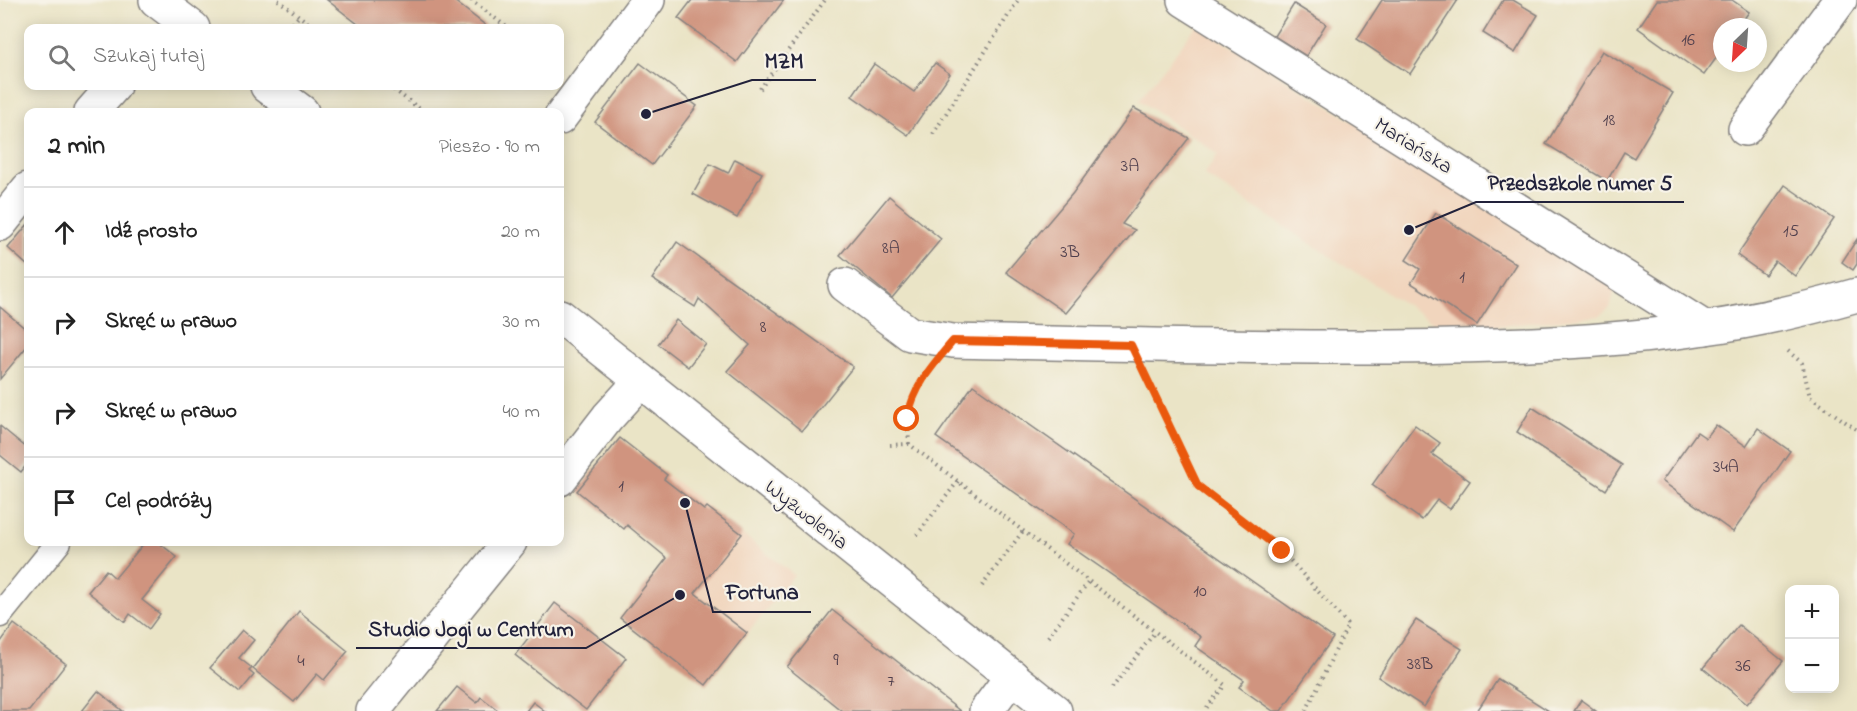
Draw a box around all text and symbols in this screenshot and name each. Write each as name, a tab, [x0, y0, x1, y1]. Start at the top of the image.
north arrow	[1713, 18, 1767, 72]
search box	[24, 24, 564, 90]
house number: 16	[1681, 28, 1695, 54]
callout: MZM	[752, 40, 816, 80]
icon: search	[45, 41, 78, 74]
text: Szukaj tutaj	[93, 41, 204, 73]
text: MZM	[764, 47, 804, 79]
house number: 18	[1603, 108, 1615, 134]
street label: Mariańska	[1368, 111, 1458, 183]
text: 2 min	[48, 128, 105, 166]
text: Pieszo · 90 m	[439, 133, 540, 162]
house number: 3A	[1121, 154, 1139, 180]
callout: Przedszkole numer 5	[1476, 162, 1684, 202]
text: Przedszkole numer 5	[1488, 169, 1673, 201]
icon: ahead	[48, 216, 81, 249]
text: Idź prosto	[105, 216, 198, 248]
text: 20 m	[501, 218, 540, 247]
house number: 15	[1783, 219, 1799, 245]
house number: 8A	[882, 236, 900, 262]
house number: 3B	[1060, 240, 1080, 266]
house number: 1	[1459, 265, 1465, 291]
icon: right	[48, 306, 81, 339]
text: Skręć w prawo	[105, 306, 237, 338]
text: 30 m	[503, 308, 540, 337]
house number: 8	[760, 315, 767, 341]
icon: right	[48, 396, 81, 429]
text: Skręć w prawo	[105, 396, 237, 428]
text: 40 m	[503, 398, 540, 427]
route start	[893, 405, 919, 431]
house number: 34A	[1713, 455, 1739, 481]
street label: Wyzwolenia	[756, 473, 854, 559]
house number: 1	[618, 474, 624, 500]
icon: arrive	[48, 486, 81, 519]
text: Cel podróży	[105, 486, 212, 518]
route end	[1268, 537, 1294, 563]
callout: Fortuna	[713, 572, 811, 612]
text: Fortuna	[724, 578, 799, 610]
house number: 10	[1193, 579, 1207, 605]
map controls	[1785, 585, 1839, 693]
button: +	[1785, 585, 1839, 639]
callout: Studio Jogi w Centrum	[356, 608, 586, 648]
text: Studio Jogi w Centrum	[368, 615, 574, 648]
button: −	[1785, 639, 1839, 693]
house number: 9	[833, 648, 839, 674]
house number: 4	[297, 649, 305, 675]
house number: 38B	[1407, 652, 1433, 678]
house number: 36	[1735, 654, 1751, 680]
house number: 7	[887, 669, 895, 695]

